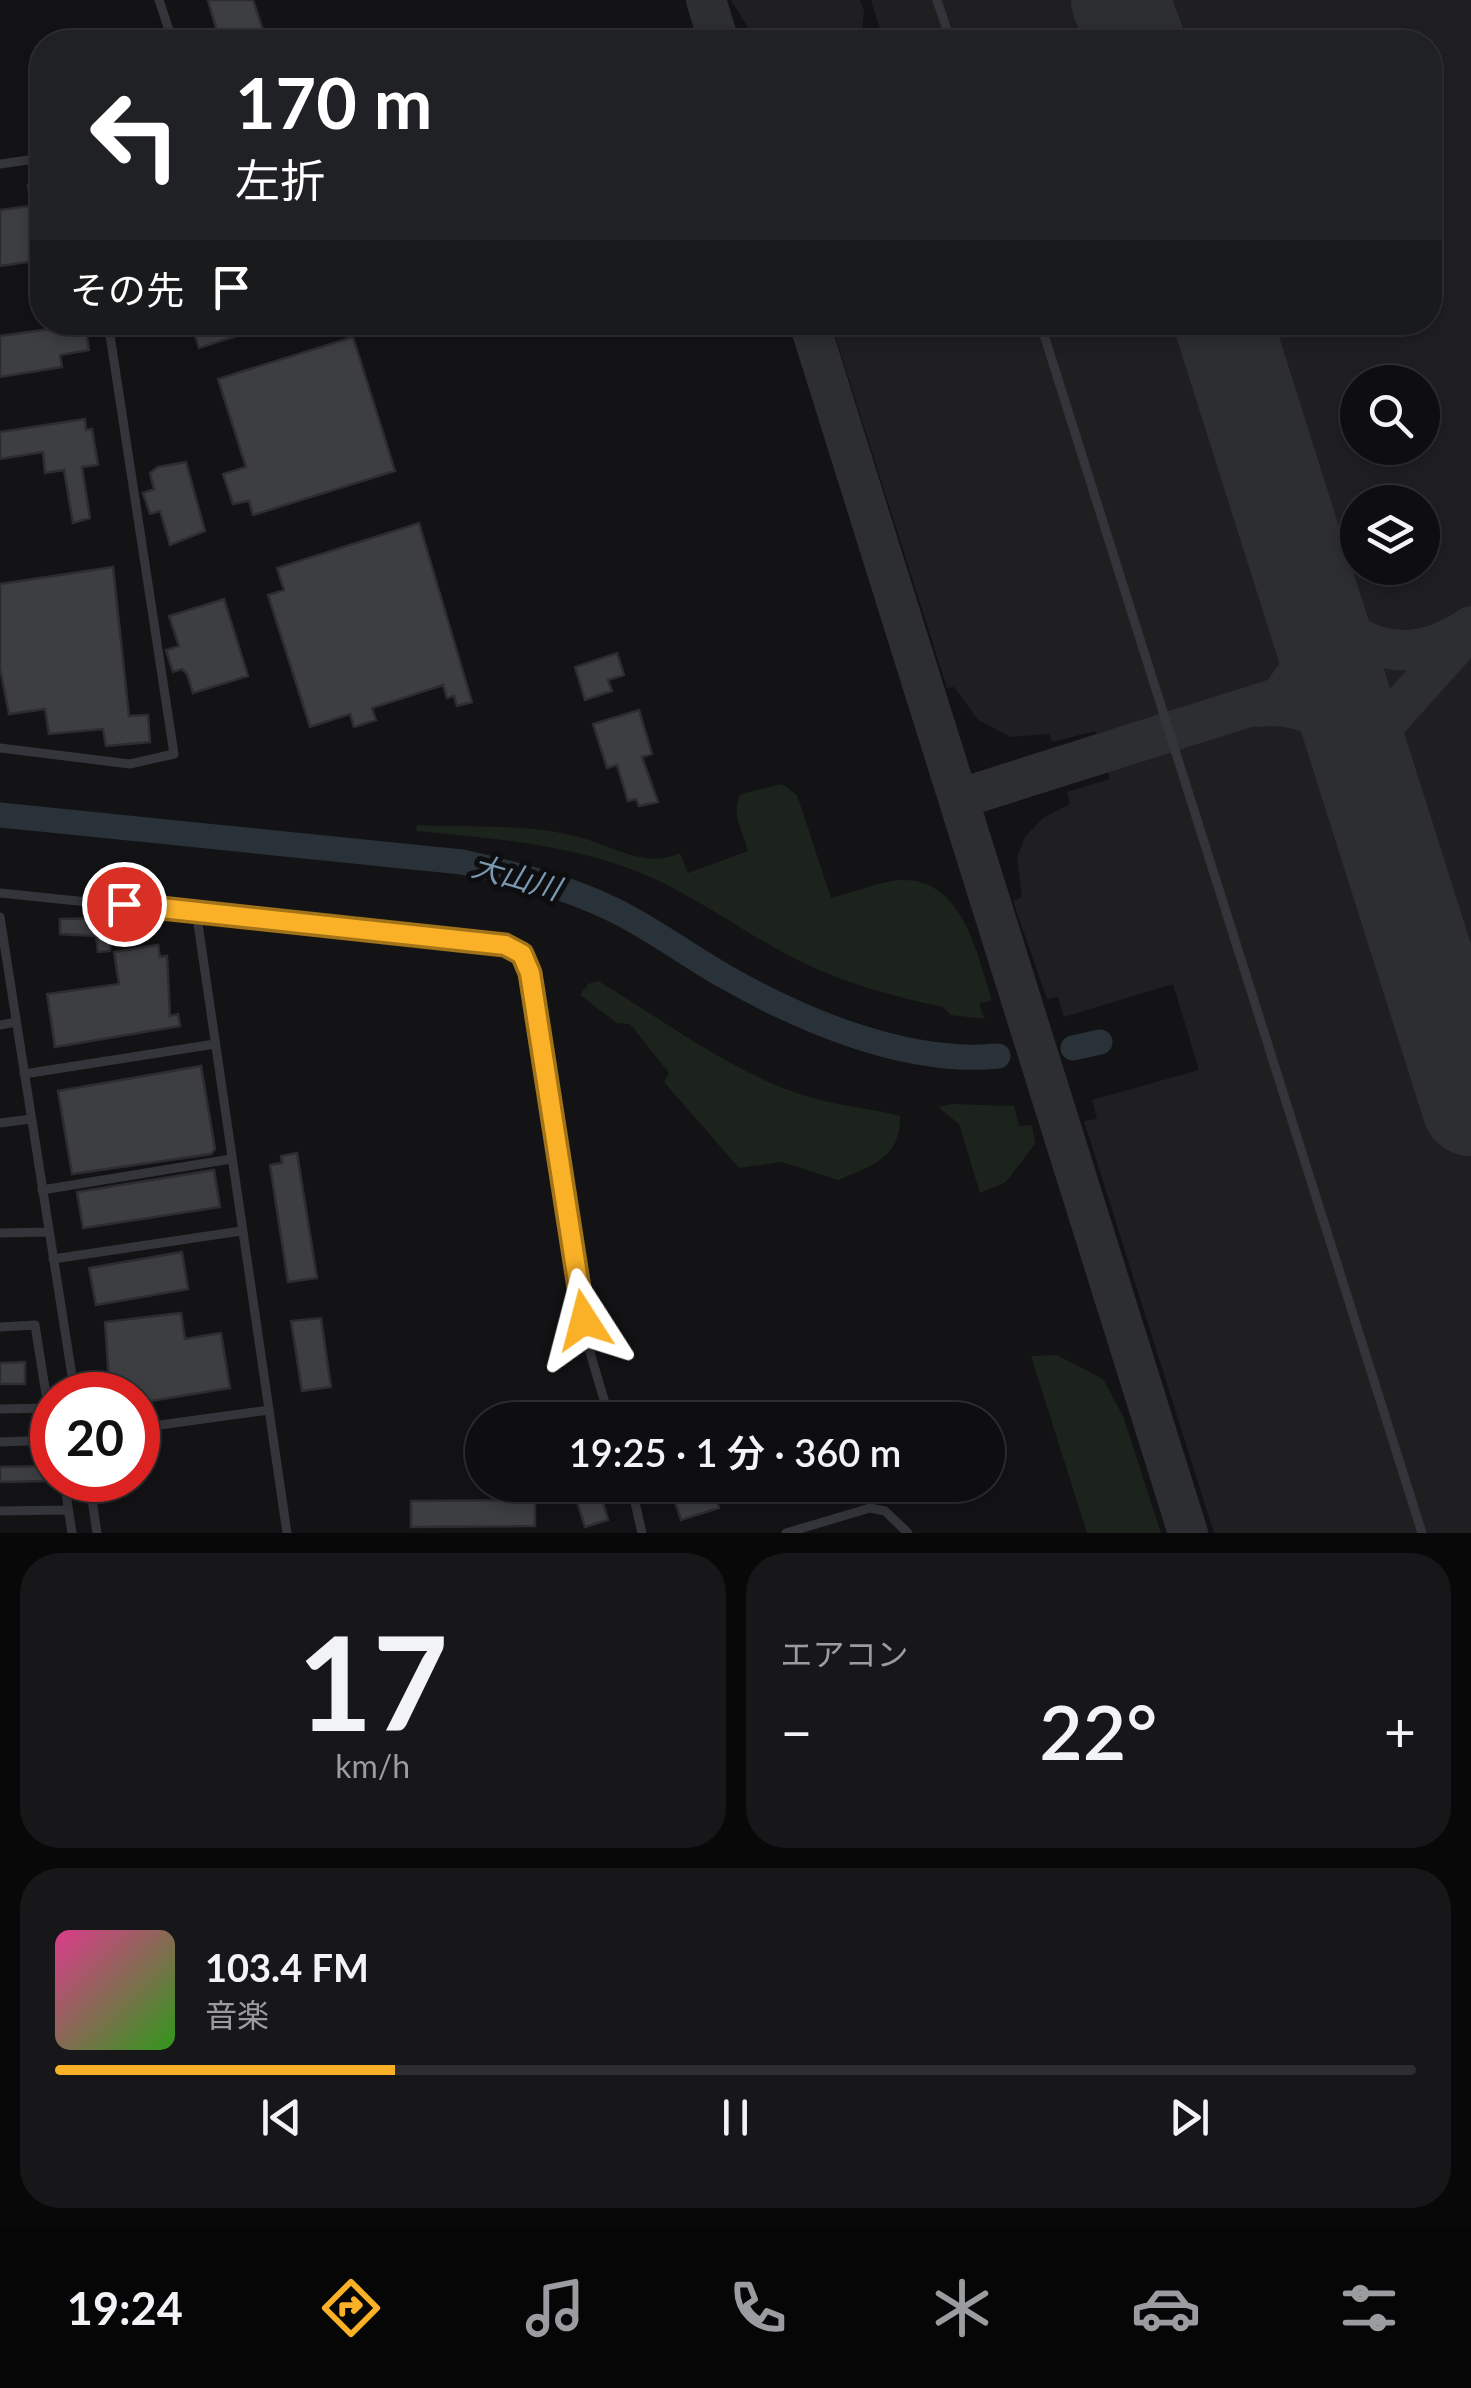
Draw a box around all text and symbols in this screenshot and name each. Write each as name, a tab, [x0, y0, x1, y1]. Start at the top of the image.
text: 170 m	[235, 60, 432, 144]
icon: left	[70, 70, 200, 200]
text: 左折	[235, 153, 325, 207]
icon: arrive	[204, 260, 259, 315]
text: その先	[70, 266, 184, 312]
map controls	[1340, 365, 1440, 585]
button: search	[1340, 365, 1440, 465]
button: layers	[1340, 485, 1440, 585]
water label: 大山川	[468, 846, 568, 907]
pin	[82, 862, 167, 947]
icon: arrive	[97, 877, 152, 932]
position arrow	[532, 1268, 636, 1372]
speed limit sign: 20	[30, 1372, 160, 1502]
text: 19:25 · 1 分 · 360 m	[569, 1429, 901, 1475]
text: 17	[297, 1603, 448, 1759]
text: エアコン	[781, 1634, 909, 1673]
text: 22°	[1039, 1686, 1157, 1776]
text: −	[781, 1698, 812, 1764]
text: +	[1384, 1698, 1416, 1764]
text: km/h	[335, 1746, 410, 1785]
text: 103.4 FM	[205, 1944, 369, 1990]
text: 音楽	[205, 1995, 269, 2034]
icon: previous	[254, 2090, 309, 2145]
icon: pause	[708, 2090, 763, 2145]
icon: next	[1162, 2090, 1217, 2145]
icon: directions	[316, 2273, 386, 2343]
icon: music	[520, 2273, 590, 2343]
icon: phone	[723, 2273, 793, 2343]
icon: climate	[927, 2273, 997, 2343]
icon: car	[1131, 2273, 1201, 2343]
icon: filters	[1334, 2273, 1404, 2343]
text: 19:24	[67, 2281, 183, 2335]

